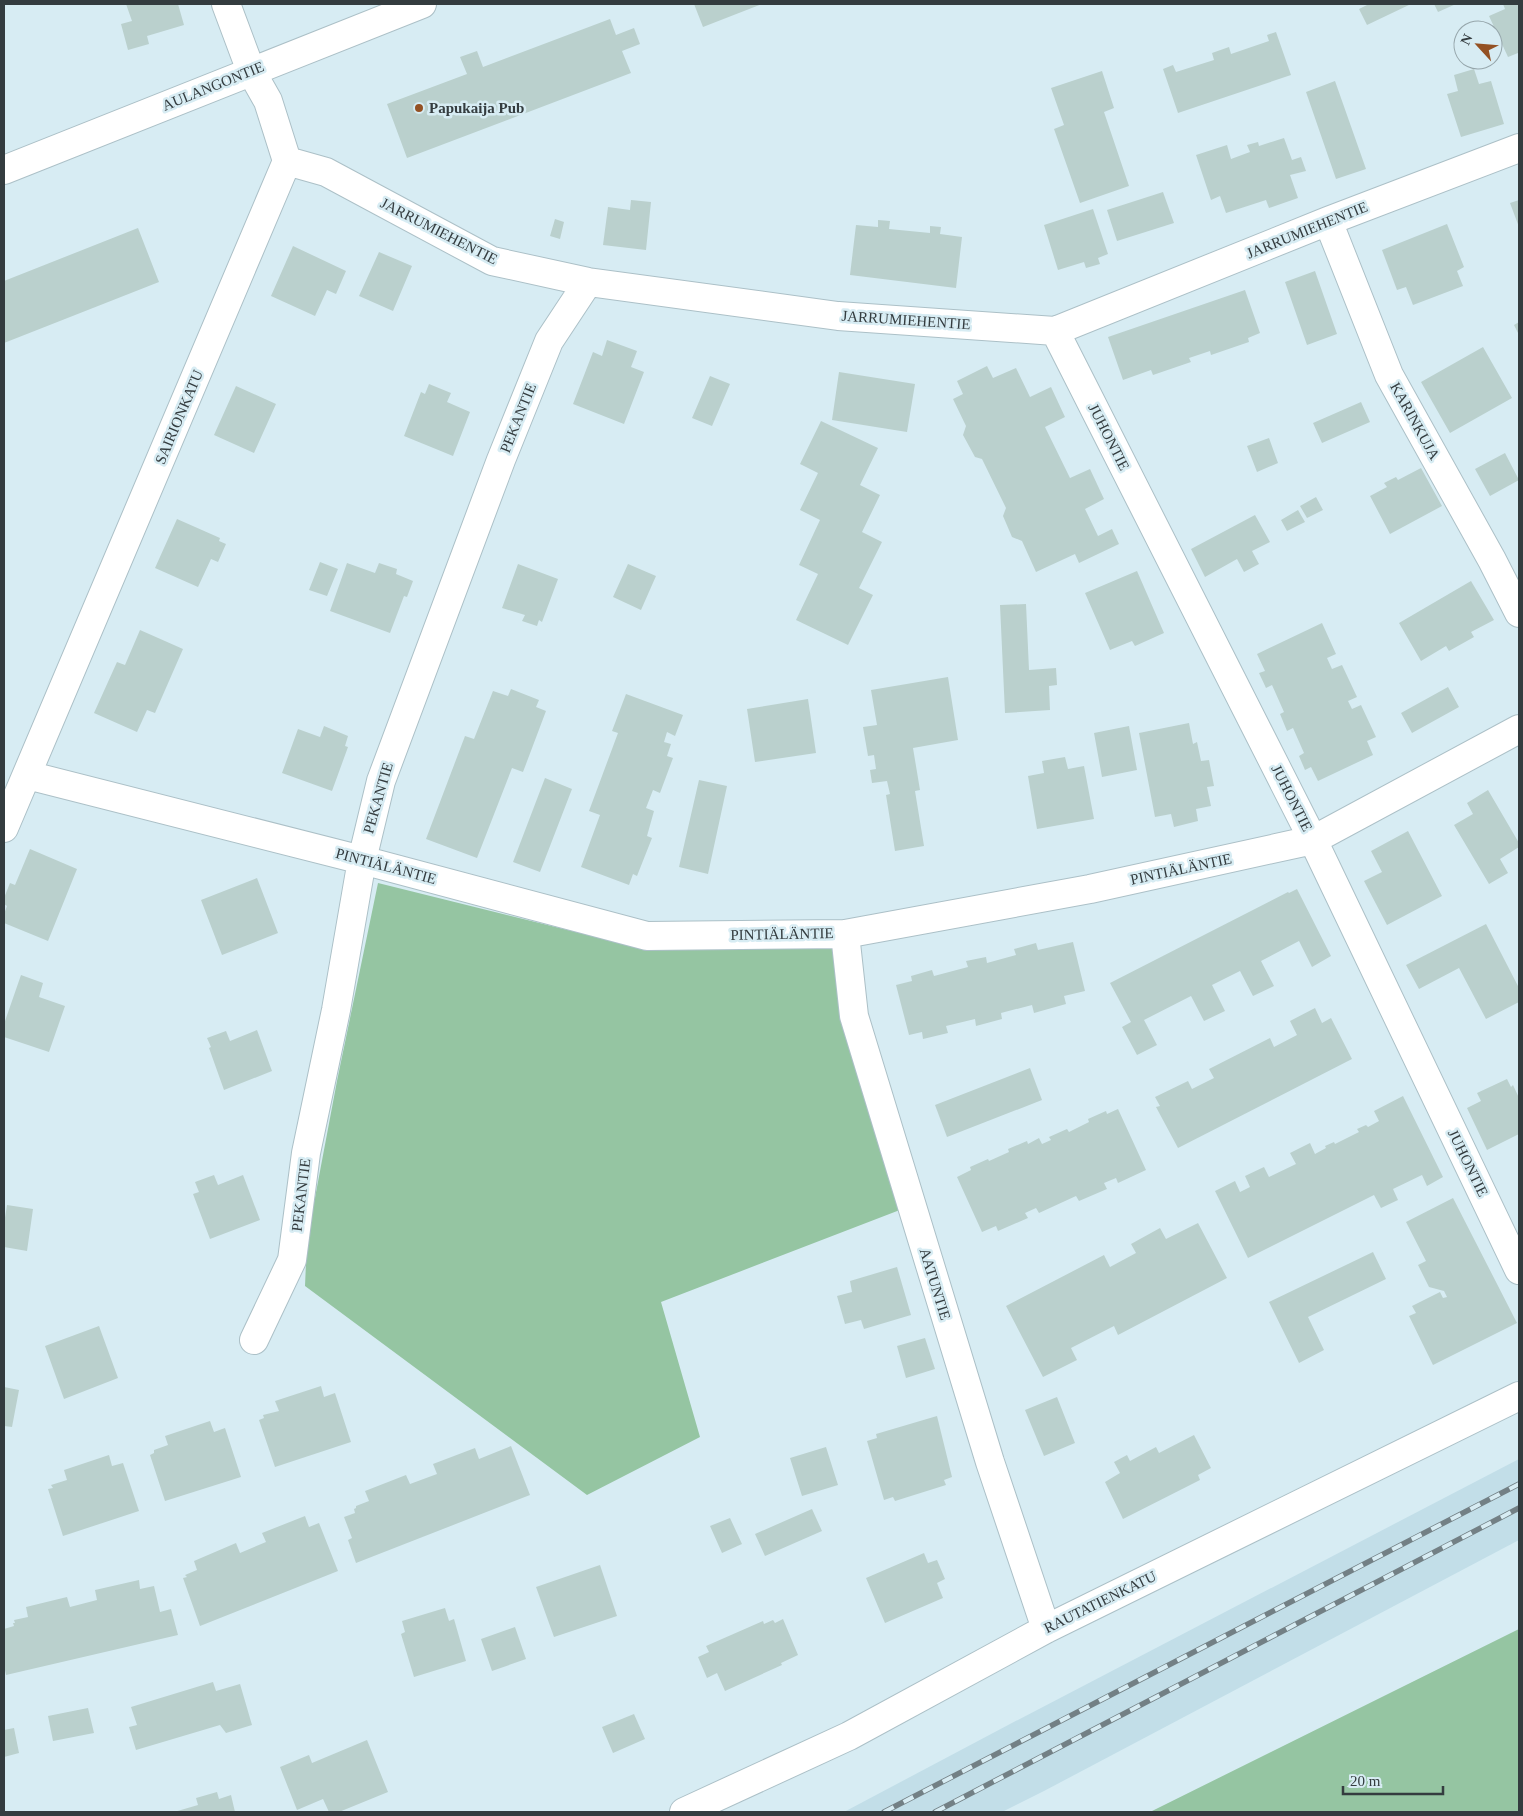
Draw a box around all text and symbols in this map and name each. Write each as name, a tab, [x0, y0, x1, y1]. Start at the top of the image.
north arrow	[1453, 20, 1503, 70]
text: N	[1458, 32, 1476, 47]
street label: AULANGONTIE	[160, 58, 266, 114]
place label: Papukaija Pub	[429, 100, 524, 116]
marker: Papukaija Pub	[413, 102, 425, 114]
street label: JARRUMIEHENTIE	[378, 195, 500, 267]
street label: JARRUMIEHENTIE	[1244, 198, 1370, 262]
street label: JARRUMIEHENTIE	[841, 308, 971, 332]
street label: SAIRIONKATU	[152, 367, 206, 467]
street label: KARINKUJA	[1387, 380, 1443, 463]
street label: PEKANTIE	[497, 381, 539, 455]
street label: JUHONTIE	[1085, 401, 1133, 473]
street label: PEKANTIE	[360, 761, 396, 835]
street label: JUHONTIE	[1268, 762, 1316, 834]
street label: PINTIÄLÄNTIE	[334, 845, 438, 887]
street label: PINTIÄLÄNTIE	[1129, 850, 1233, 888]
street label: PINTIÄLÄNTIE	[730, 925, 834, 943]
street label: JUHONTIE	[1445, 1127, 1491, 1199]
street label: PEKANTIE	[289, 1158, 313, 1232]
street label: AATUNTIE	[917, 1246, 953, 1322]
street label: RAUTATIENKATU	[1041, 1568, 1159, 1636]
scale bar	[1343, 1764, 1443, 1796]
text: 20 m	[1350, 1773, 1381, 1789]

